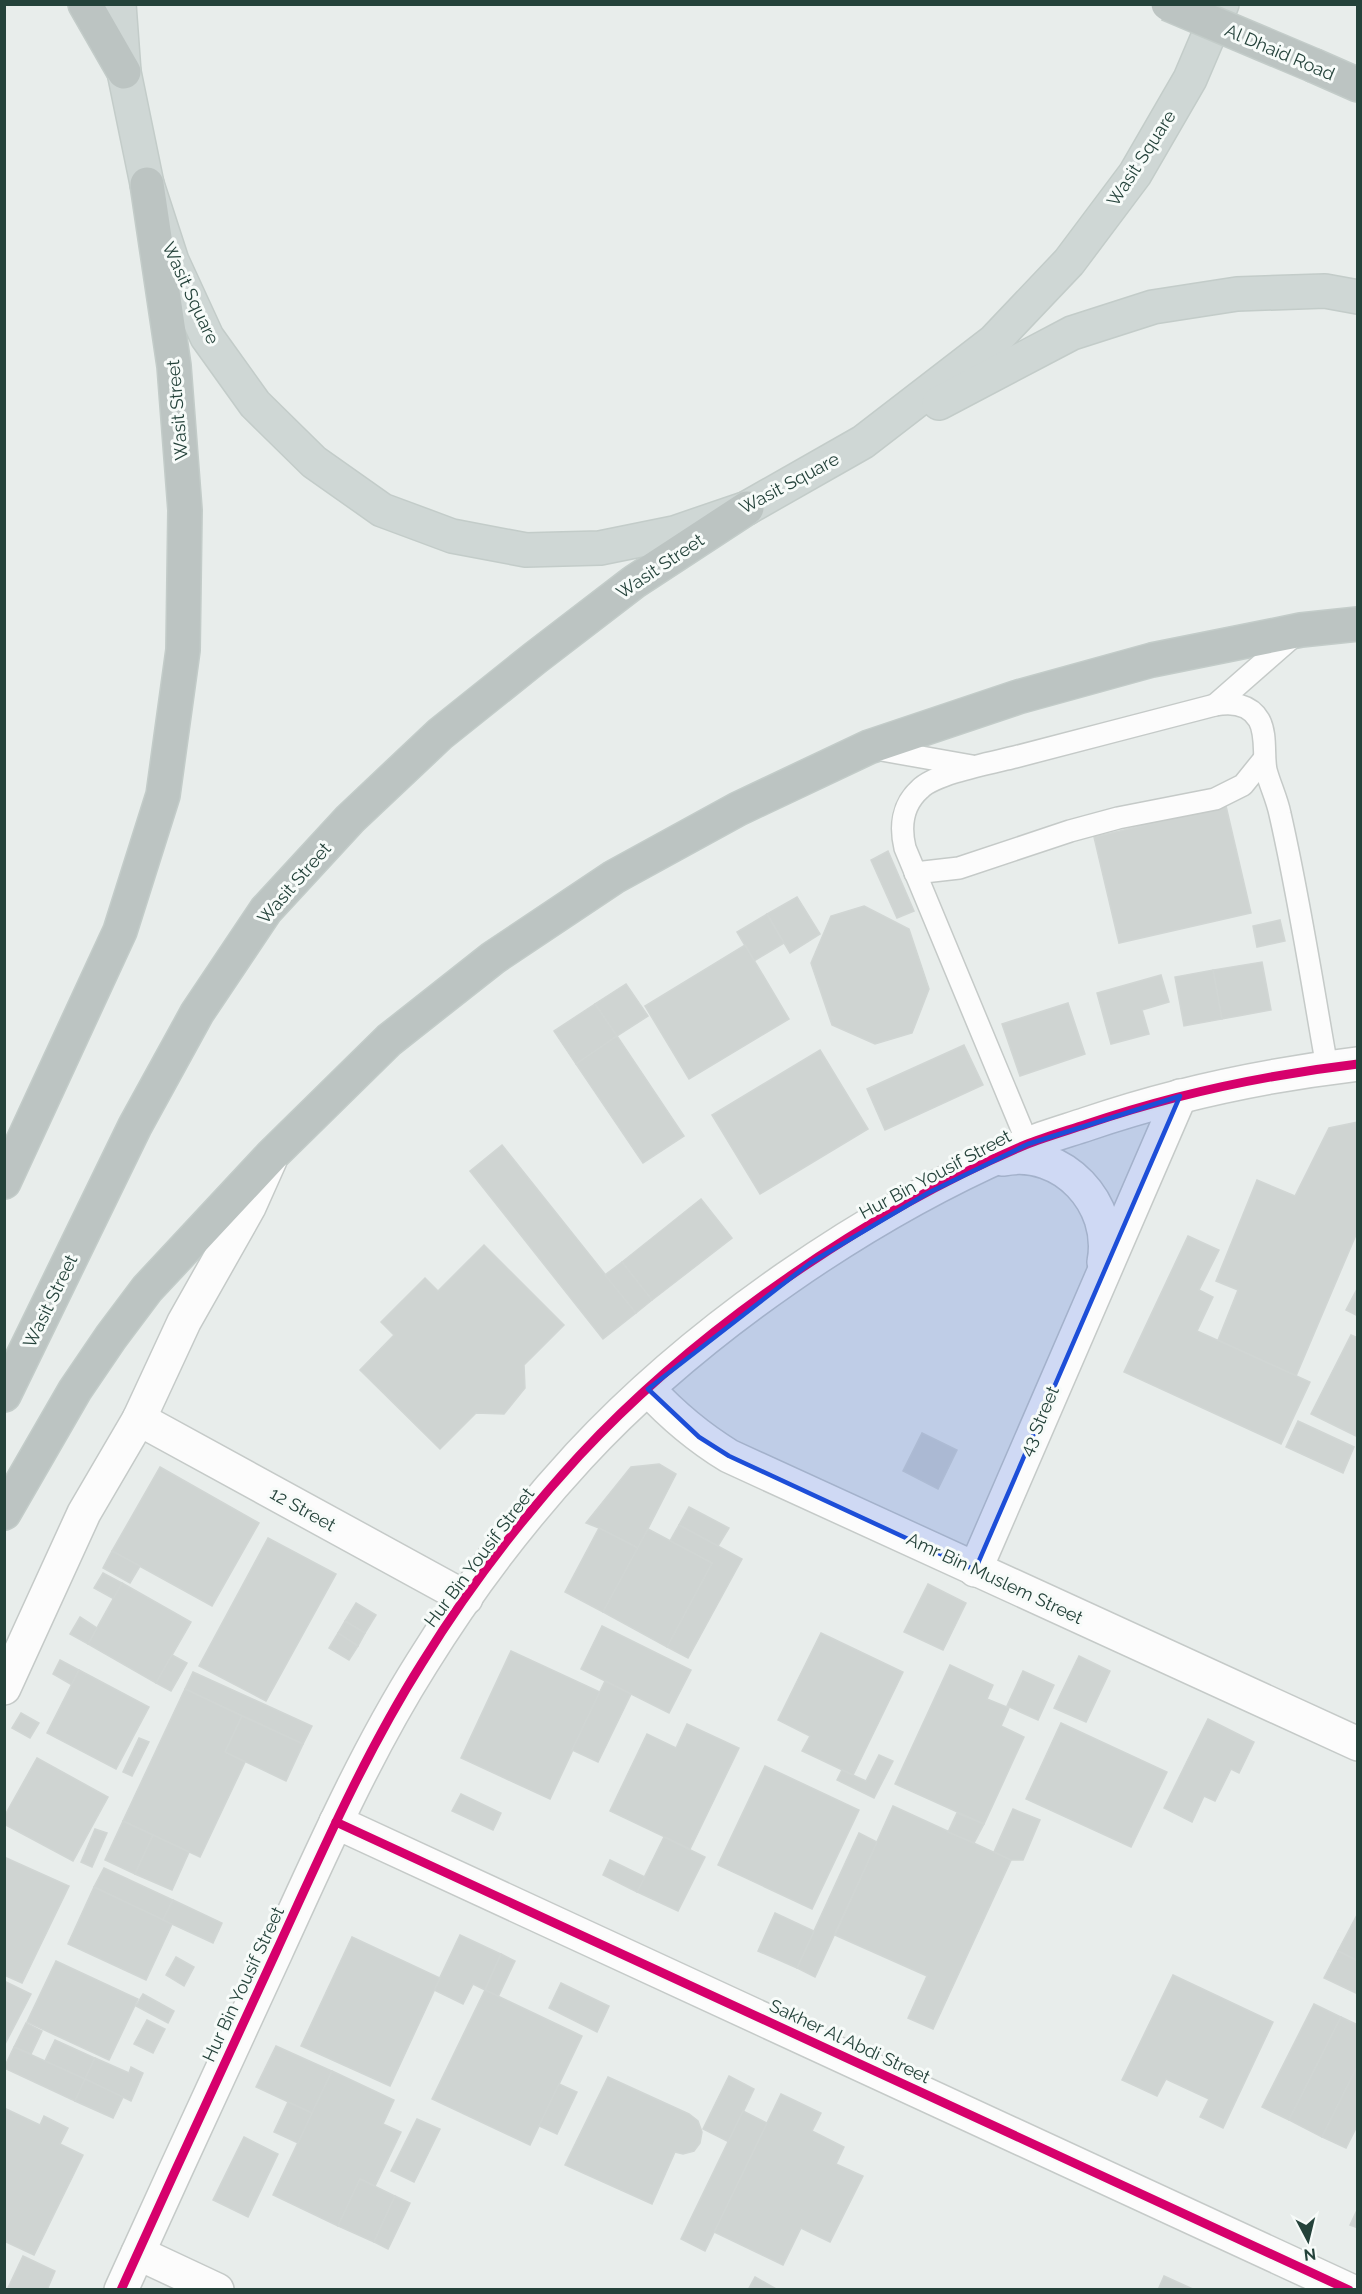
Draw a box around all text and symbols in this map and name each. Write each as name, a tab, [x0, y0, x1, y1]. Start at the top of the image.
street label: Al Dhaid Road	[1222, 19, 1338, 85]
street label: Wasit Square	[1102, 106, 1180, 210]
street label: Wasit Square	[158, 239, 224, 348]
street label: Wasit Street	[162, 359, 192, 461]
street label: Wasit Square	[735, 448, 843, 518]
street label: Wasit Street	[612, 529, 708, 603]
street label: Wasit Street	[253, 838, 335, 928]
street label: Hur Bin Yousif Street	[855, 1125, 1015, 1223]
street label: Wasit Street	[18, 1251, 82, 1351]
street label: 43 Street	[1015, 1383, 1063, 1459]
street label: 12 Street	[267, 1482, 339, 1536]
street label: Hur Bin Yousif Street	[420, 1483, 538, 1631]
street label: Amr Bin Muslem Street	[904, 1528, 1086, 1628]
street label: Hur Bin Yousif Street	[198, 1903, 288, 2065]
street label: Sakher Al Abdi Street	[766, 1995, 934, 2087]
north arrow	[1278, 2210, 1338, 2270]
text: N	[1303, 2244, 1317, 2265]

